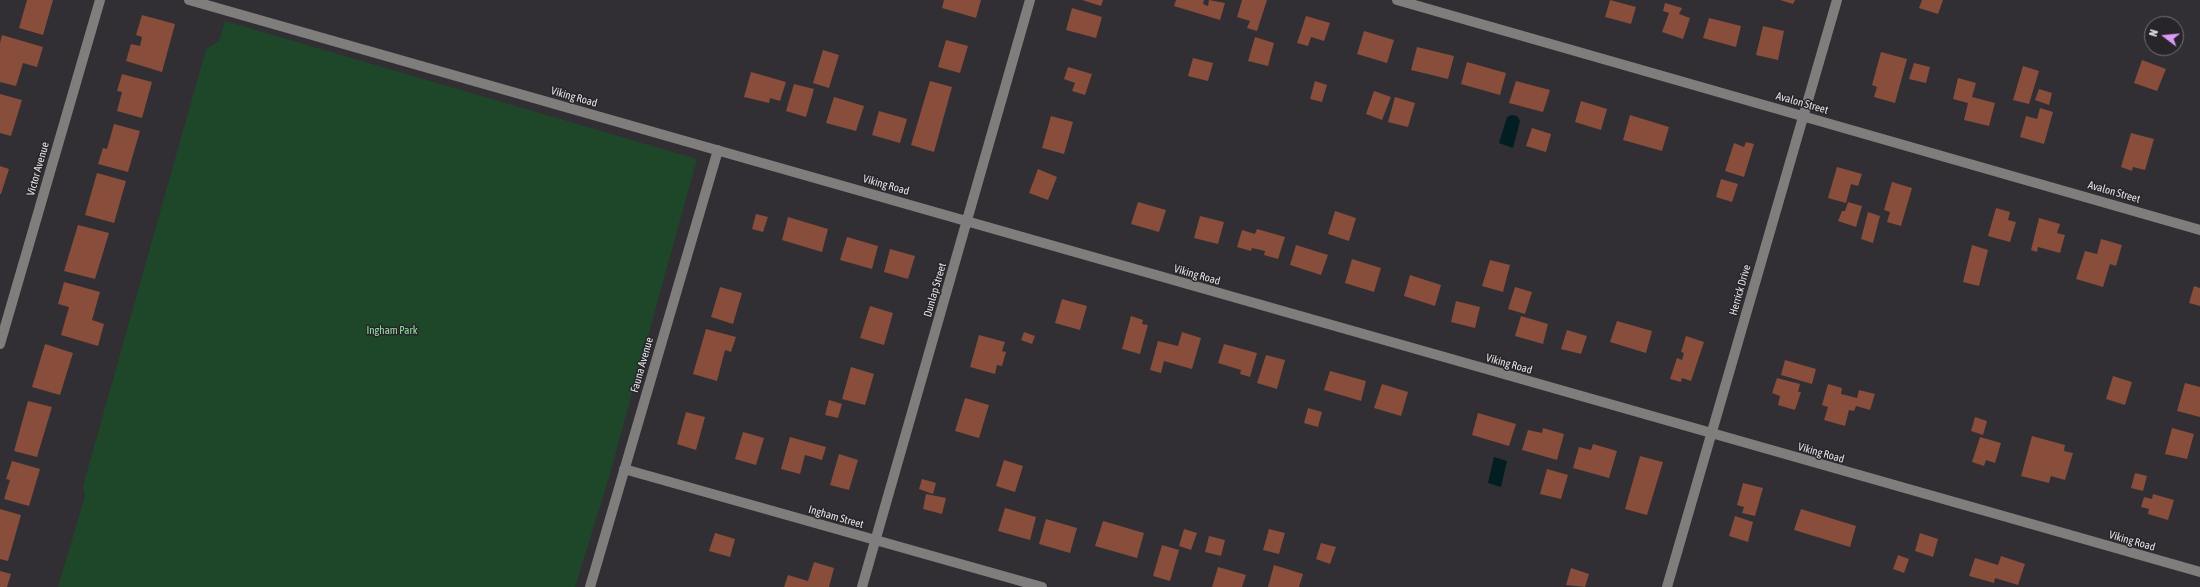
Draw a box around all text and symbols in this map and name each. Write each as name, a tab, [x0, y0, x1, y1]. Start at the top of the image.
north arrow	[2144, 16, 2184, 56]
text: N	[2147, 28, 2160, 38]
street label: Viking Road	[549, 84, 599, 110]
street label: Avalon Street	[1774, 89, 1830, 117]
street label: Victor Avenue	[24, 141, 52, 197]
street label: Viking Road	[861, 172, 911, 198]
street label: Avalon Street	[2086, 178, 2142, 206]
street label: Dunlap Street	[921, 261, 949, 319]
street label: Viking Road	[1172, 262, 1222, 288]
street label: Herrick Drive	[1726, 263, 1754, 317]
park label: Ingham Park	[366, 324, 418, 338]
street label: Fauna Avenue	[628, 336, 656, 394]
street label: Viking Road	[1484, 351, 1534, 377]
street label: Viking Road	[1796, 440, 1846, 466]
street label: Ingham Street	[807, 503, 865, 531]
street label: Viking Road	[2107, 528, 2157, 554]

